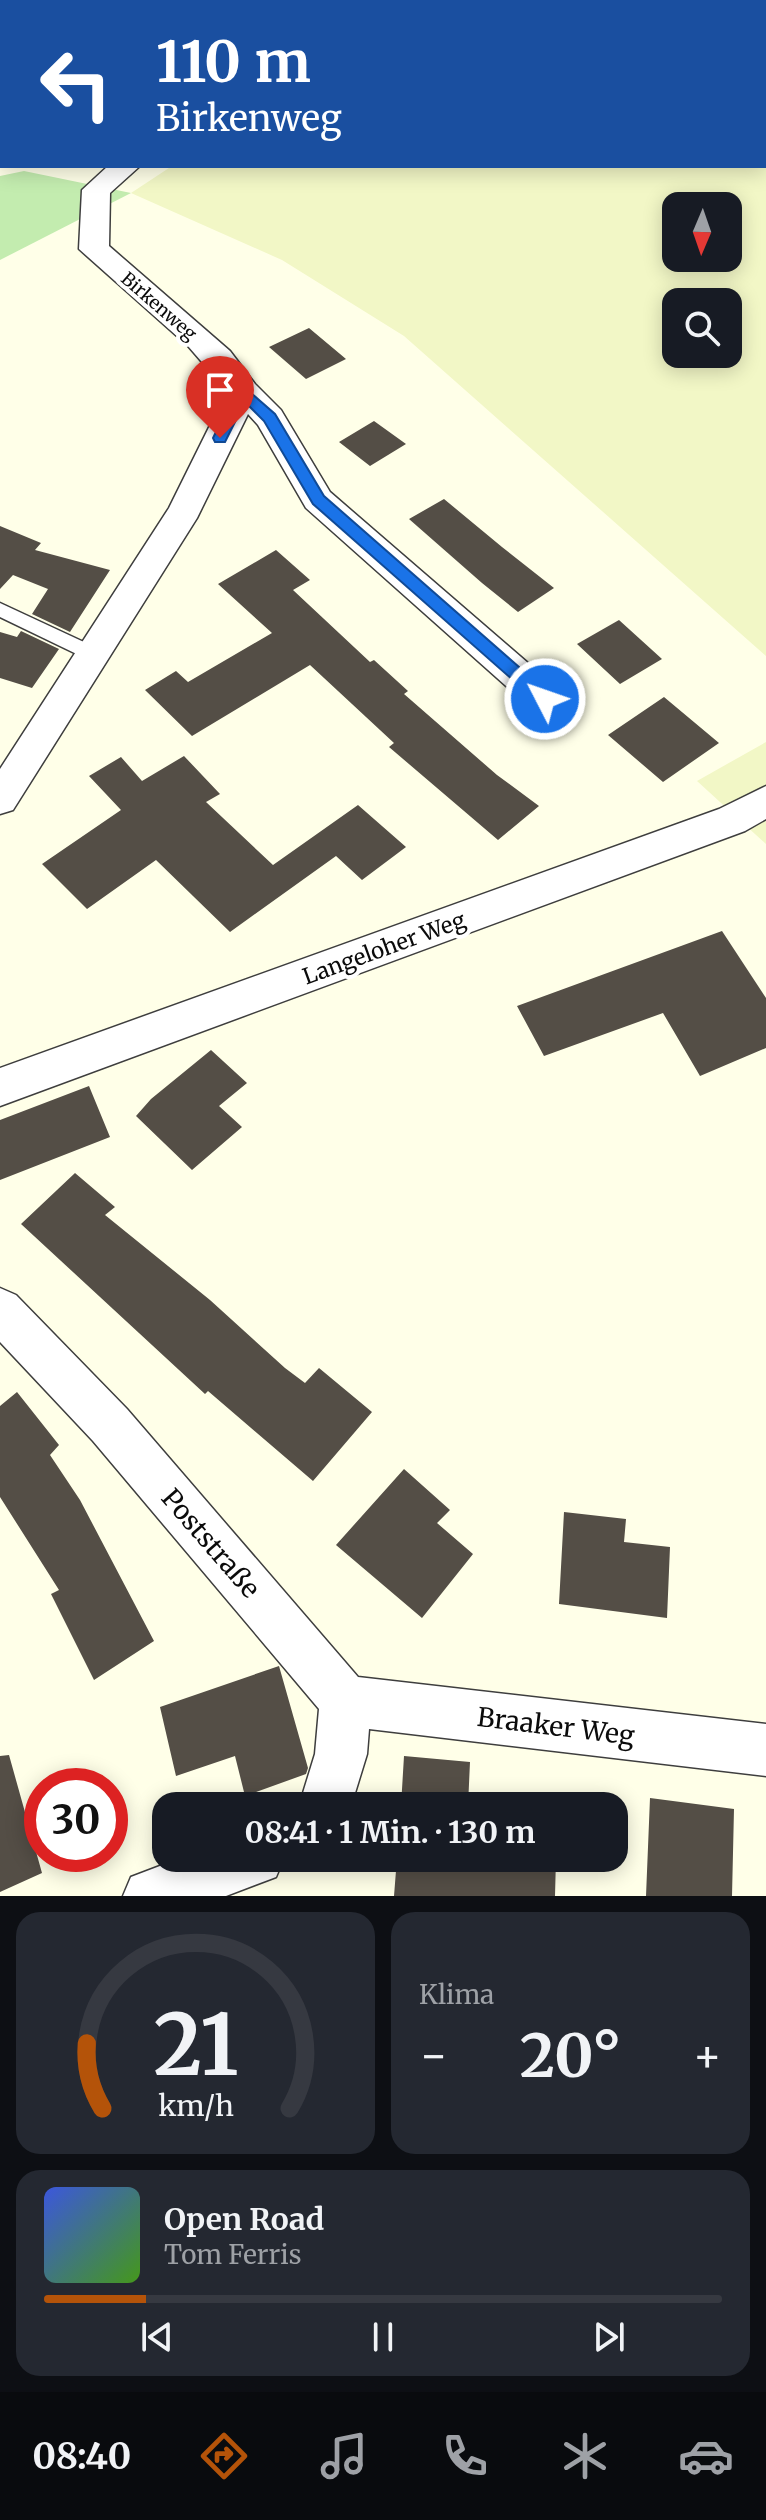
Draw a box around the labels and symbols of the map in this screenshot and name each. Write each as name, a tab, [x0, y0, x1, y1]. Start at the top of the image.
north arrow	[662, 192, 742, 272]
street label: Birkenweg	[116, 267, 202, 345]
pin	[186, 356, 254, 438]
position arrow	[503, 657, 587, 741]
street label: Langeloher Weg	[299, 906, 469, 990]
street label: Poststraße	[155, 1482, 267, 1604]
street label: Braaker Weg	[475, 1700, 637, 1752]
speed limit sign: 30	[24, 1768, 128, 1872]

